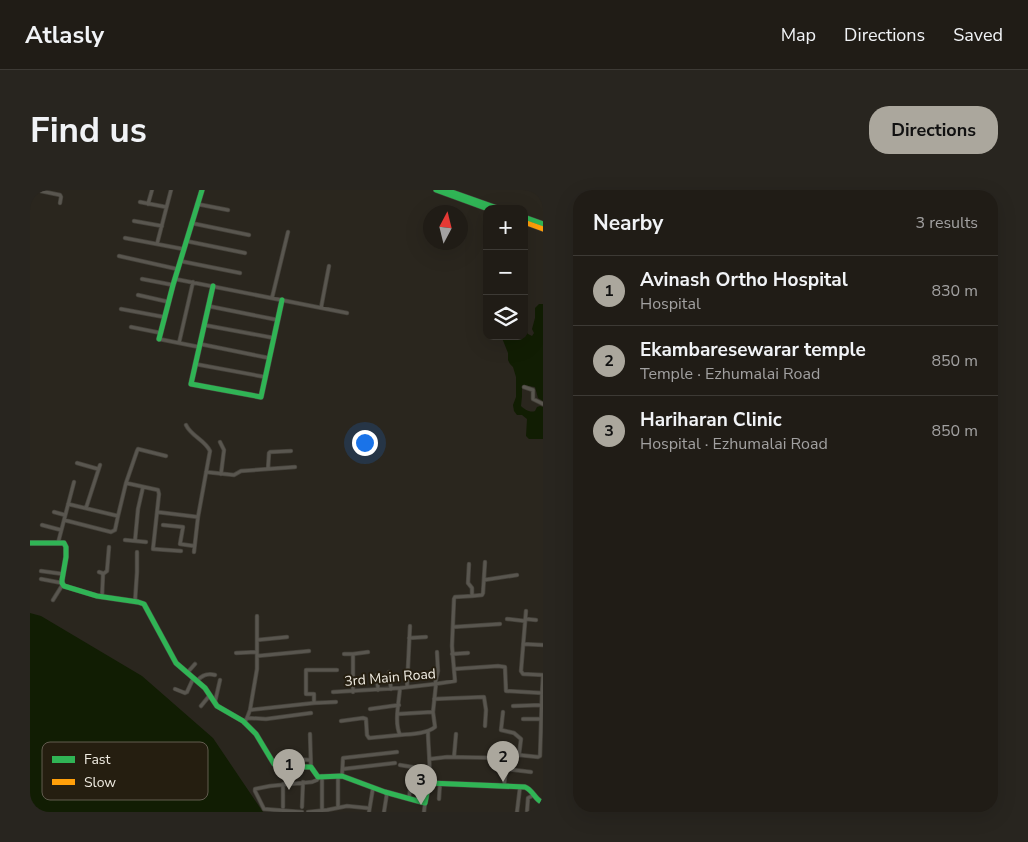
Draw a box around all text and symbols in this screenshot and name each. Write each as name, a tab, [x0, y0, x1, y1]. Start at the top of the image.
text: Atlasly	[25, 19, 104, 51]
text: Map	[781, 23, 816, 47]
text: Directions	[844, 23, 925, 47]
text: Saved	[953, 23, 1003, 47]
button: Directions	[869, 106, 998, 154]
text: Find us	[30, 107, 147, 154]
north arrow	[423, 205, 468, 250]
map controls	[483, 205, 528, 340]
button: +	[483, 205, 528, 250]
text: Nearby	[593, 209, 663, 237]
text: 3 results	[916, 212, 978, 234]
button: −	[483, 250, 528, 295]
text: Avinash Ortho Hospital	[640, 267, 848, 293]
text: 1	[604, 280, 614, 302]
text: 830 m	[931, 280, 978, 302]
text: Hospital	[640, 293, 701, 315]
button: layers	[483, 295, 528, 340]
text: Ekambaresewarar temple	[640, 337, 866, 363]
text: 2	[604, 350, 614, 372]
text: 850 m	[931, 350, 978, 372]
text: Temple · Ezhumalai Road	[640, 363, 820, 385]
text: Hariharan Clinic	[640, 407, 782, 433]
text: 3	[604, 420, 614, 442]
text: 850 m	[931, 420, 978, 442]
your location	[352, 430, 378, 456]
text: Hospital · Ezhumalai Road	[640, 433, 828, 455]
street label: 3rd Main Road	[343, 664, 437, 691]
pin: 2	[487, 741, 519, 782]
legend	[42, 742, 208, 800]
pin: 1	[273, 749, 305, 790]
text: Fast	[84, 750, 110, 769]
pin: 3	[405, 764, 437, 805]
text: Slow	[84, 773, 116, 792]

